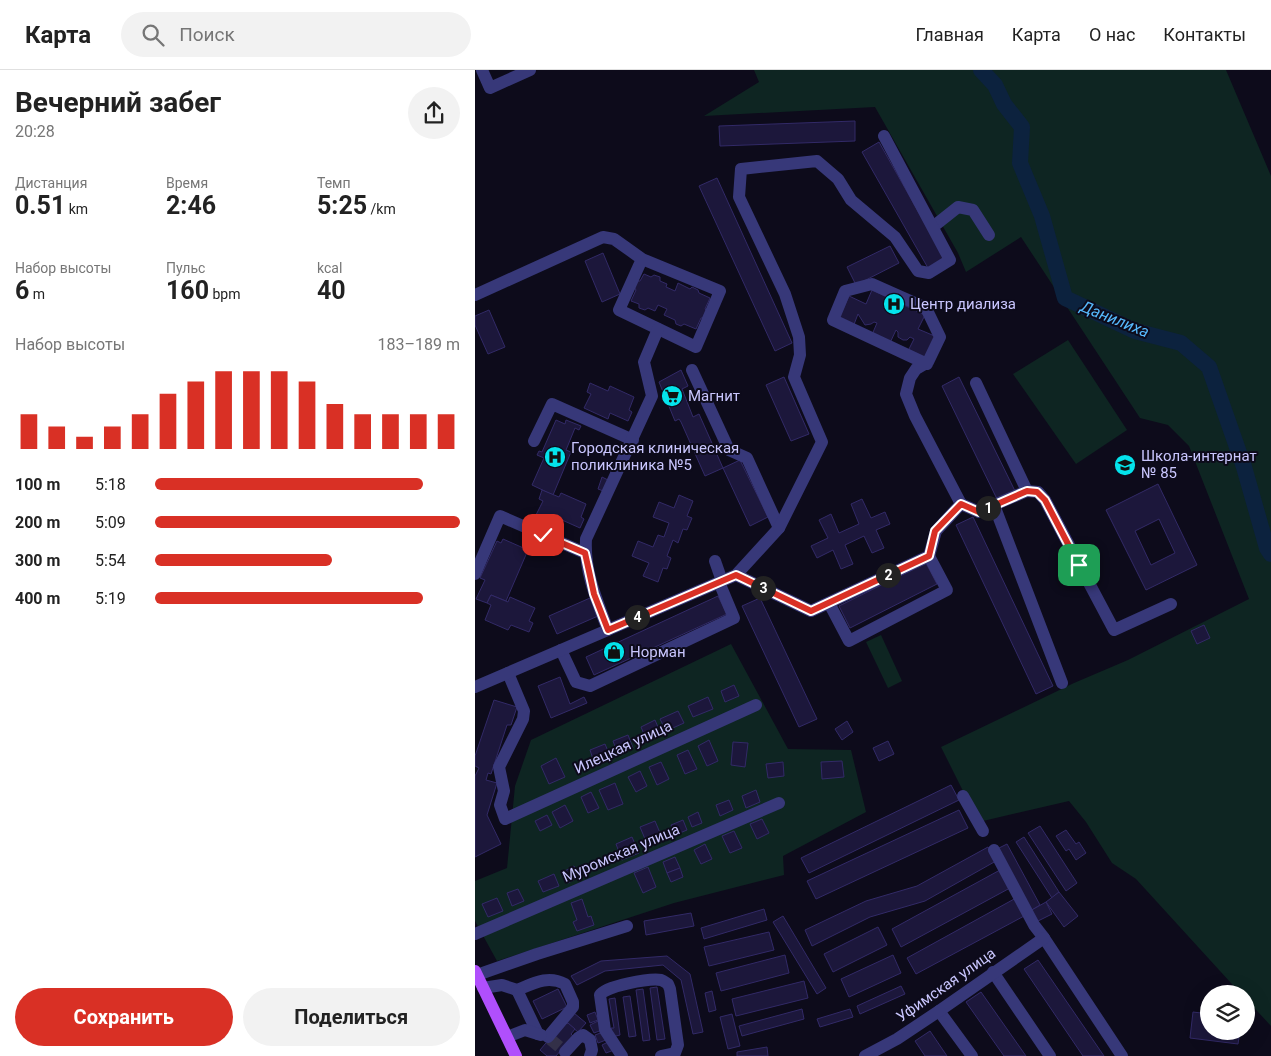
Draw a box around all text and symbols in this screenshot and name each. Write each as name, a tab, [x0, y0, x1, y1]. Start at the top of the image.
search box	[121, 12, 471, 57]
text: Карта	[25, 21, 91, 49]
icon: search	[139, 21, 167, 49]
text: Поиск	[179, 23, 235, 46]
text: Главная	[915, 24, 984, 45]
text: Карта	[1012, 24, 1061, 45]
text: О нас	[1089, 24, 1135, 45]
text: Контакты	[1163, 24, 1246, 45]
text: Вечерний забег	[15, 86, 221, 119]
button: share	[408, 87, 460, 139]
text: 20:28	[15, 122, 55, 141]
text: Дистанция	[15, 175, 87, 191]
text: Время	[166, 175, 208, 191]
text: Темп	[317, 175, 351, 191]
text: 0.51	[15, 191, 65, 220]
text: 2:46	[166, 191, 216, 220]
text: 5:25	[317, 191, 367, 220]
text: km	[65, 201, 88, 217]
text: /km	[367, 201, 396, 217]
text: Набор высоты	[15, 260, 111, 276]
text: Пульс	[166, 260, 205, 276]
text: kcal	[317, 260, 342, 276]
text: 6	[15, 276, 29, 305]
text: 160	[166, 276, 209, 305]
text: 40	[317, 276, 346, 305]
text: m	[29, 286, 45, 302]
text: bpm	[209, 286, 241, 302]
hospital icon: Центр диализа	[882, 292, 906, 316]
place label: Центр диализа	[910, 295, 1016, 313]
water label: Данилиха	[1077, 296, 1152, 341]
text: Набор высоты	[15, 335, 125, 354]
text: 183–189 m	[378, 335, 460, 354]
supermarket icon: Магнит	[660, 384, 684, 408]
place label: Магнит	[688, 387, 740, 405]
place label: Городская клиническая поликлиника №5	[571, 439, 739, 474]
hospital icon: Городская клиническая поликлиника №5	[543, 445, 567, 469]
place label: Школа-интернат № 85	[1141, 447, 1257, 482]
school or university icon: Школа-интернат № 85	[1113, 453, 1137, 477]
text: 100 m	[15, 475, 60, 494]
text: 5:18	[95, 475, 126, 494]
pin: 1	[975, 496, 1001, 520]
text: 1	[984, 500, 993, 516]
text: 200 m	[15, 513, 60, 532]
text: 5:09	[95, 513, 126, 532]
pin	[522, 514, 564, 556]
icon: check	[529, 521, 557, 549]
pin	[1058, 544, 1100, 586]
text: 300 m	[15, 551, 60, 570]
text: 5:54	[95, 551, 126, 570]
icon: arrive	[1065, 551, 1093, 579]
pin: 2	[875, 562, 901, 588]
text: 2	[884, 567, 893, 583]
pin: 3	[751, 576, 775, 600]
text: 3	[759, 580, 768, 596]
text: 400 m	[15, 589, 60, 608]
text: 5:19	[95, 589, 126, 608]
pin: 4	[625, 604, 649, 630]
text: 4	[633, 609, 642, 625]
shop icon: Норман	[602, 640, 626, 664]
place label: Норман	[630, 643, 686, 661]
street label: Илецкая улица	[571, 716, 675, 778]
street label: Муромская улица	[560, 820, 682, 886]
street label: Уфимская улица	[893, 944, 999, 1026]
map controls	[1200, 985, 1255, 1040]
button: layers	[1200, 985, 1255, 1040]
button: Сохранить	[15, 988, 233, 1046]
button: Поделиться	[243, 988, 460, 1046]

